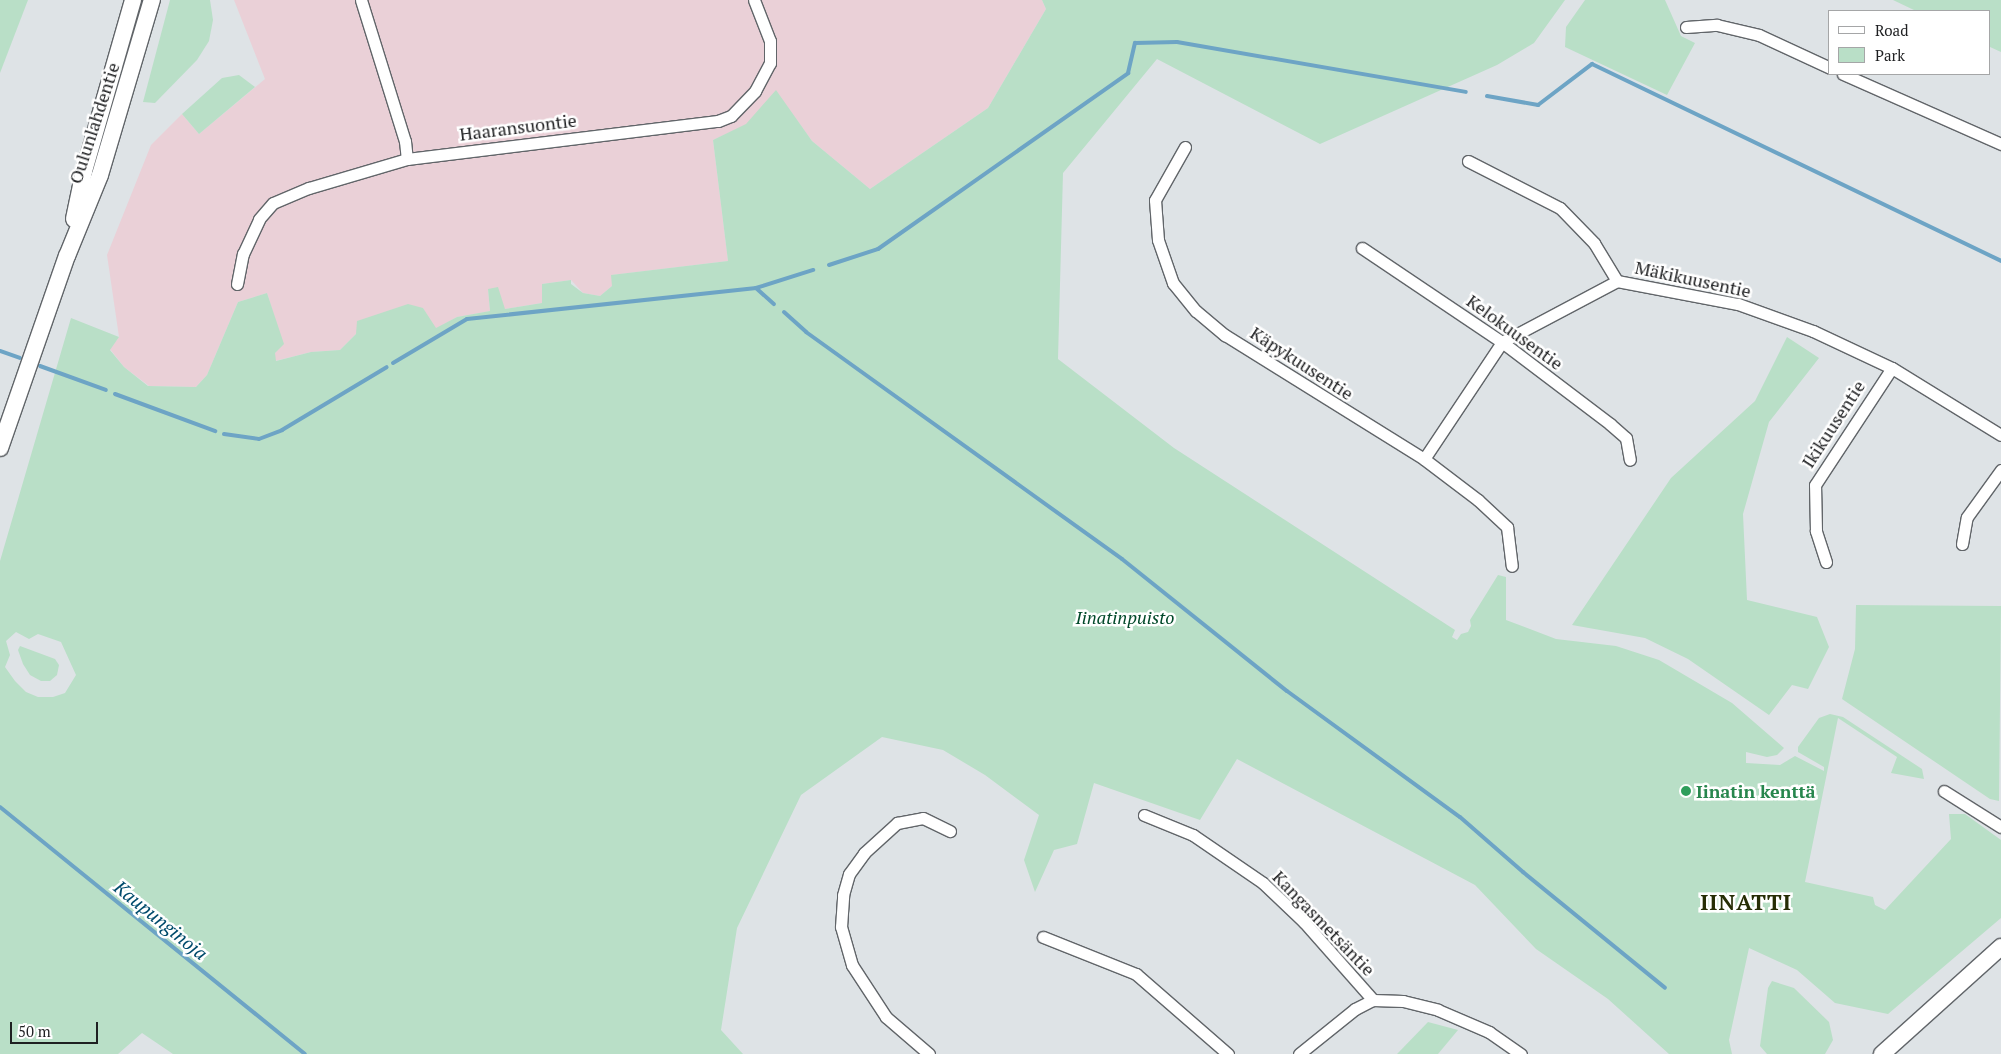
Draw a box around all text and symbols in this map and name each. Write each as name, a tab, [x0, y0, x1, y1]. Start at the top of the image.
legend	[1828, 10, 1991, 75]
text: Road	[1875, 20, 1908, 40]
text: Park	[1875, 45, 1905, 65]
street label: Oulunlahdentie	[64, 60, 124, 186]
street label: Haaransuontie	[458, 109, 578, 145]
street label: Mäkikuusentie	[1633, 256, 1753, 302]
street label: Kelokuusentie	[1463, 290, 1567, 374]
street label: Käpykuusentie	[1247, 322, 1357, 404]
street label: Ikikuusentie	[1797, 376, 1869, 472]
park label: Iinatinpuisto	[1076, 606, 1174, 628]
place label: Iinatin kenttä	[1696, 780, 1816, 802]
marker: Iinatin kenttä	[1680, 785, 1692, 797]
street label: Kangasmetsäntie	[1268, 866, 1380, 980]
water label: Kaupunginoja	[110, 875, 212, 965]
district label: IINATTI	[1699, 889, 1793, 915]
scale bar	[12, 1012, 100, 1044]
text: 50 m	[18, 1021, 51, 1041]

